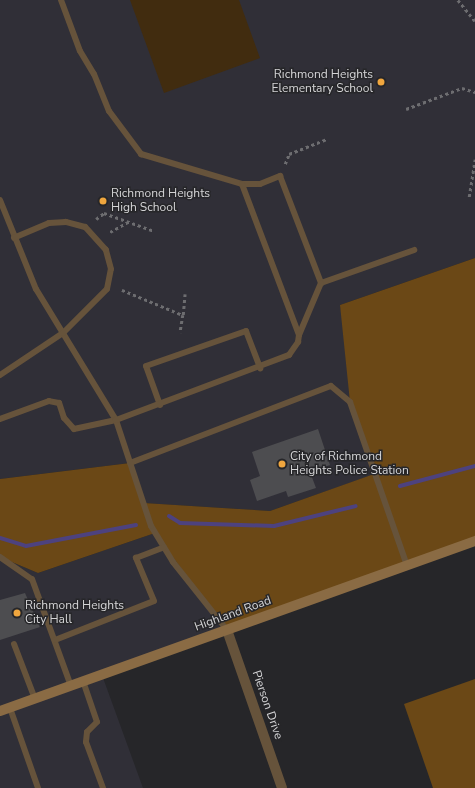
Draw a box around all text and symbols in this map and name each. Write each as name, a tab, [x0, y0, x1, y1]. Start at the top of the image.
place label: Richmond Heights Elementary School	[272, 68, 373, 96]
marker: Richmond Heights Elementary School	[376, 77, 386, 87]
place label: Richmond Heights High School	[111, 187, 210, 215]
marker: Richmond Heights High School	[98, 196, 108, 206]
place label: City of Richmond Heights Police Station	[290, 450, 409, 478]
marker: City of Richmond Heights Police Station	[277, 459, 287, 469]
street label: Highland Road	[193, 593, 273, 635]
place label: Richmond Heights City Hall	[25, 599, 124, 627]
marker: Richmond Heights City Hall	[12, 608, 22, 618]
street label: Pierson Drive	[249, 669, 285, 741]

